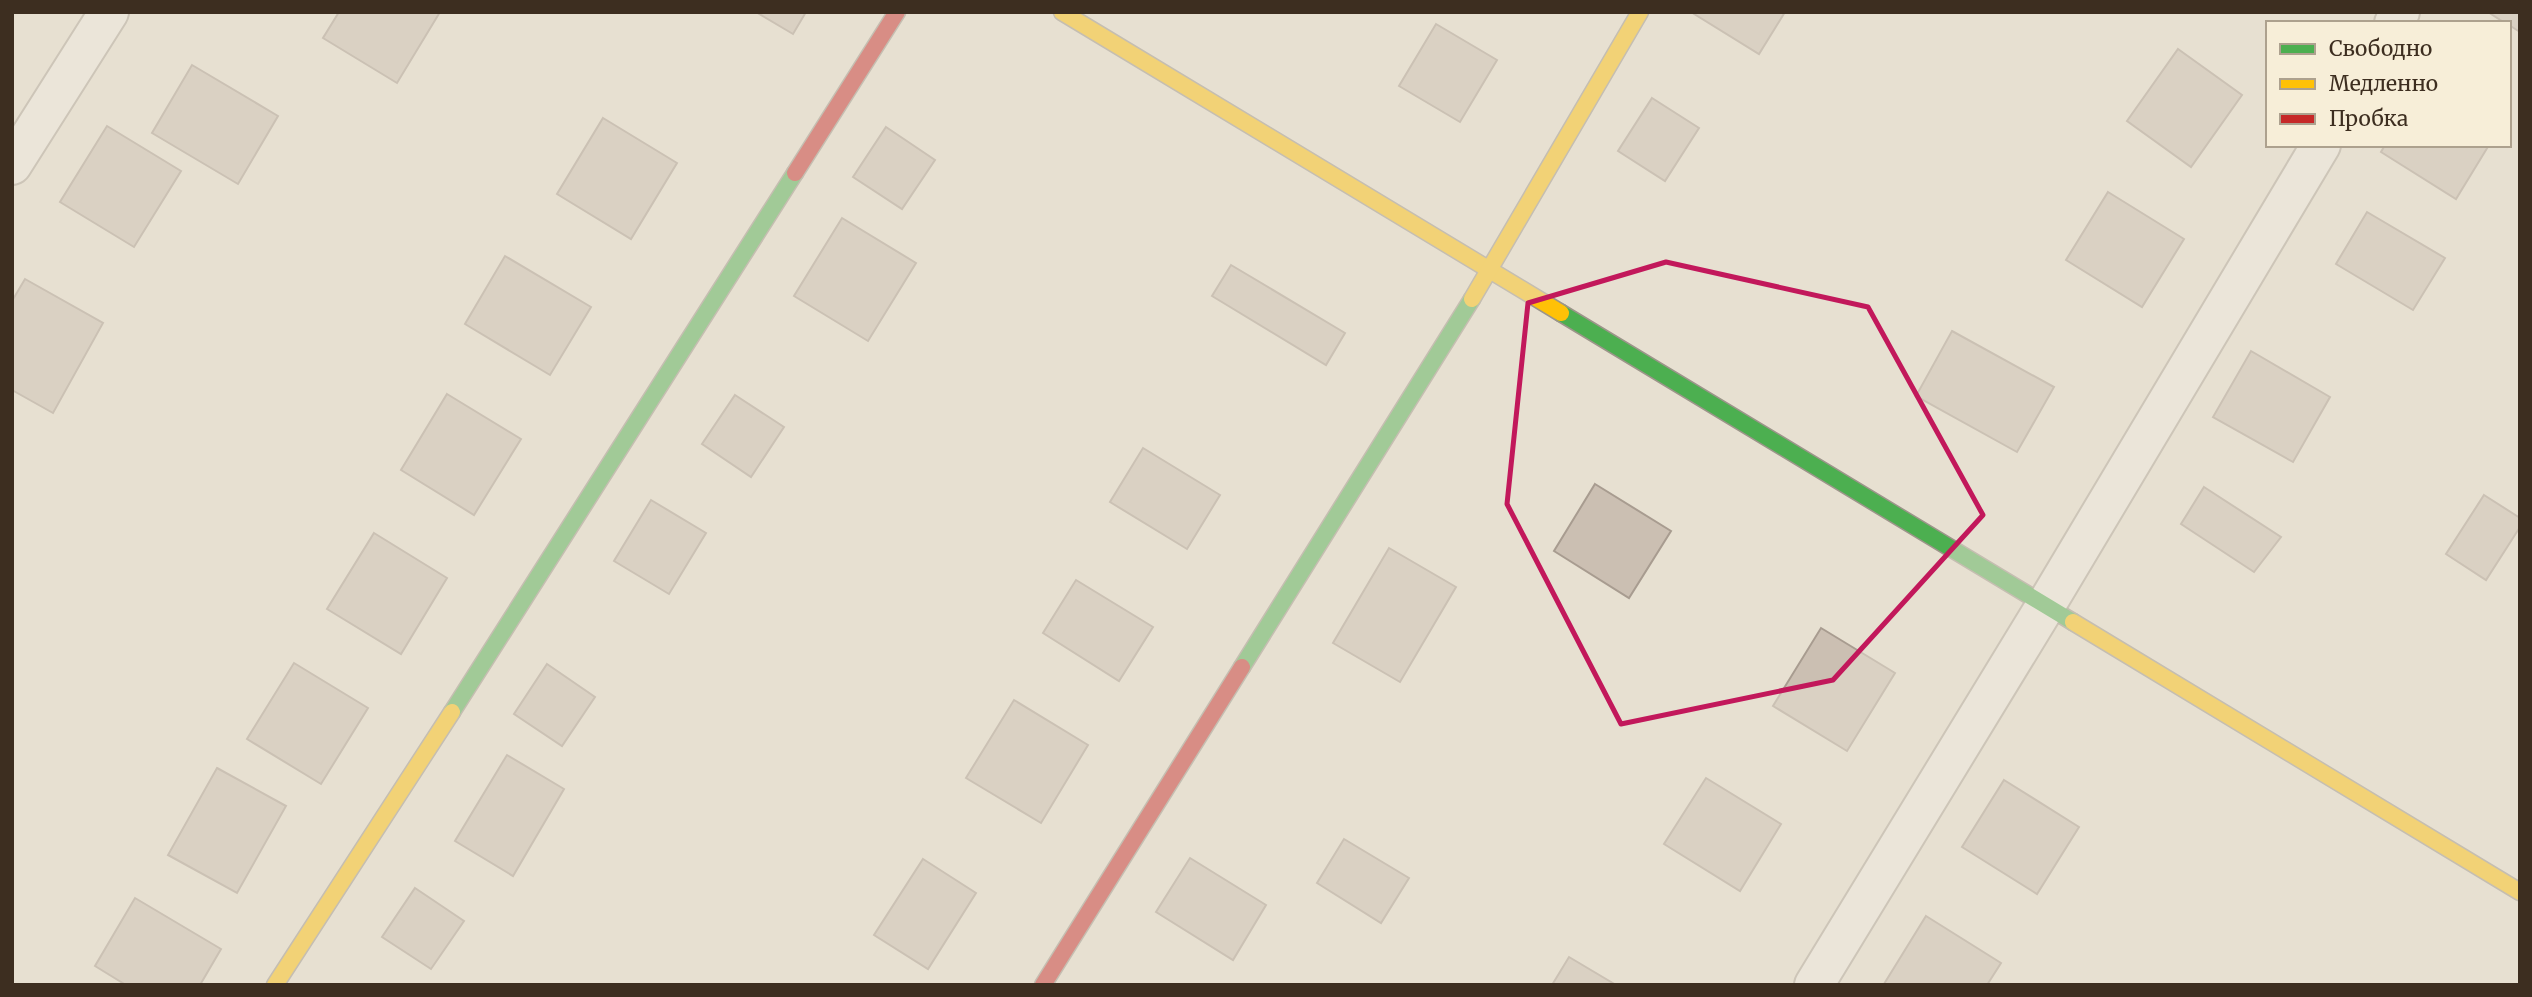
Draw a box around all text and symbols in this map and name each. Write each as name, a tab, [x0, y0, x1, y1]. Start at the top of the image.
legend	[2266, 21, 2511, 147]
text: Свободно	[2329, 35, 2432, 62]
text: Медленно	[2329, 70, 2438, 97]
text: Пробка	[2329, 105, 2408, 132]

